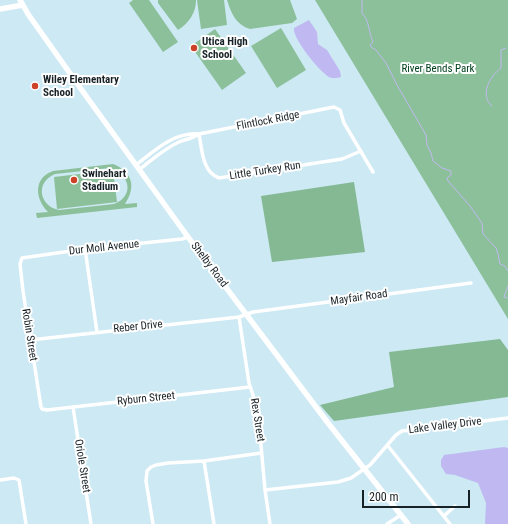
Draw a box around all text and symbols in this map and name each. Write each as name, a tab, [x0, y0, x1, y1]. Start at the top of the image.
place label: Utica High School	[202, 35, 248, 61]
marker: Utica High School	[189, 43, 199, 53]
park label: River Bends Park	[401, 62, 475, 76]
place label: Wiley Elementary School	[43, 73, 119, 99]
marker: Wiley Elementary School	[30, 81, 40, 91]
street label: Flintlock Ridge	[235, 108, 301, 134]
street label: Little Turkey Run	[228, 159, 302, 183]
place label: Swinehart Stadium	[82, 167, 126, 193]
marker: Swinehart Stadium	[69, 175, 79, 185]
street label: Dur Moll Avenue	[68, 238, 140, 258]
street label: Shelby Road	[188, 240, 230, 290]
street label: Mayfair Road	[330, 287, 388, 309]
street label: Robin Street	[18, 308, 40, 362]
street label: Reber Drive	[113, 318, 163, 336]
street label: Ryburn Street	[116, 389, 176, 409]
street label: Rex Street	[247, 397, 267, 443]
street label: Lake Valley Drive	[408, 415, 482, 437]
street label: Oriole Street	[71, 438, 93, 494]
scale bar	[364, 482, 472, 508]
text: 200 m	[369, 490, 399, 504]

